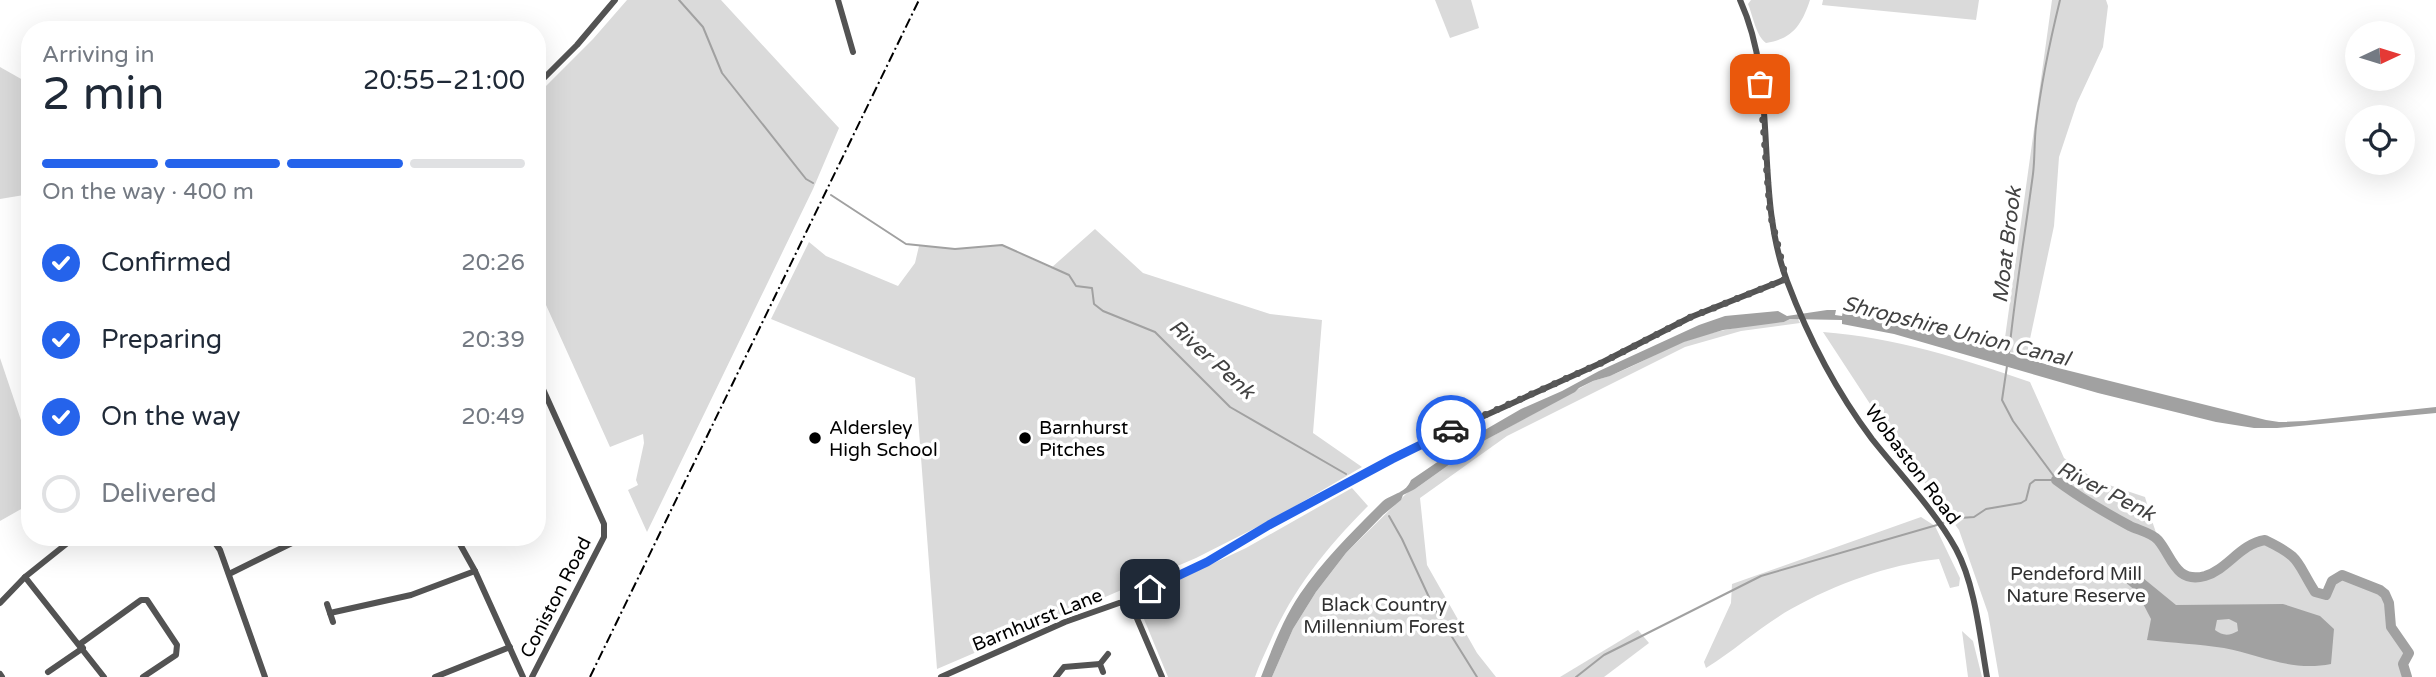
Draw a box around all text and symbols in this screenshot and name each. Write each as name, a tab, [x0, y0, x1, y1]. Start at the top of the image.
north arrow	[2345, 21, 2415, 91]
map controls	[2345, 21, 2415, 175]
text: Arriving in	[42, 41, 155, 69]
pin	[1730, 54, 1790, 114]
text: 20:55–21:00	[363, 65, 525, 96]
icon: bag	[1741, 65, 1779, 103]
text: 2 min	[42, 67, 165, 122]
button: locate	[2345, 105, 2415, 175]
text: On the way · 400 m	[42, 178, 254, 206]
water label: Moat Brook	[1988, 184, 2027, 305]
icon: check	[42, 244, 80, 282]
text: Confirmed	[101, 247, 231, 278]
text: 20:26	[461, 249, 525, 277]
water label: Shropshire Union Canal	[1840, 291, 2075, 372]
water label: River Penk	[1164, 314, 1261, 405]
icon: check	[42, 321, 80, 359]
text: Preparing	[101, 324, 222, 355]
text: 20:39	[461, 326, 525, 354]
courier	[1416, 395, 1486, 465]
icon: check	[42, 398, 80, 436]
street label: Wobaston Road	[1860, 400, 1964, 529]
text: On the way	[101, 401, 241, 432]
text: 20:49	[461, 403, 525, 431]
icon: car	[1432, 411, 1470, 449]
place label: Aldersley High School	[829, 417, 938, 461]
place label: Barnhurst Pitches	[1039, 417, 1128, 461]
marker: Aldersley High School	[807, 430, 823, 446]
marker: Barnhurst Pitches	[1017, 430, 1033, 446]
water label: River Penk	[2053, 456, 2160, 527]
text: Delivered	[101, 478, 217, 509]
street label: Coniston Road	[516, 533, 596, 662]
pin	[1120, 559, 1180, 619]
park label: Pendeford Mill Nature Reserve	[2006, 563, 2146, 607]
icon: home	[1131, 570, 1169, 608]
street label: Barnhurst Lane	[969, 584, 1106, 656]
park label: Black Country Millennium Forest	[1303, 594, 1465, 638]

